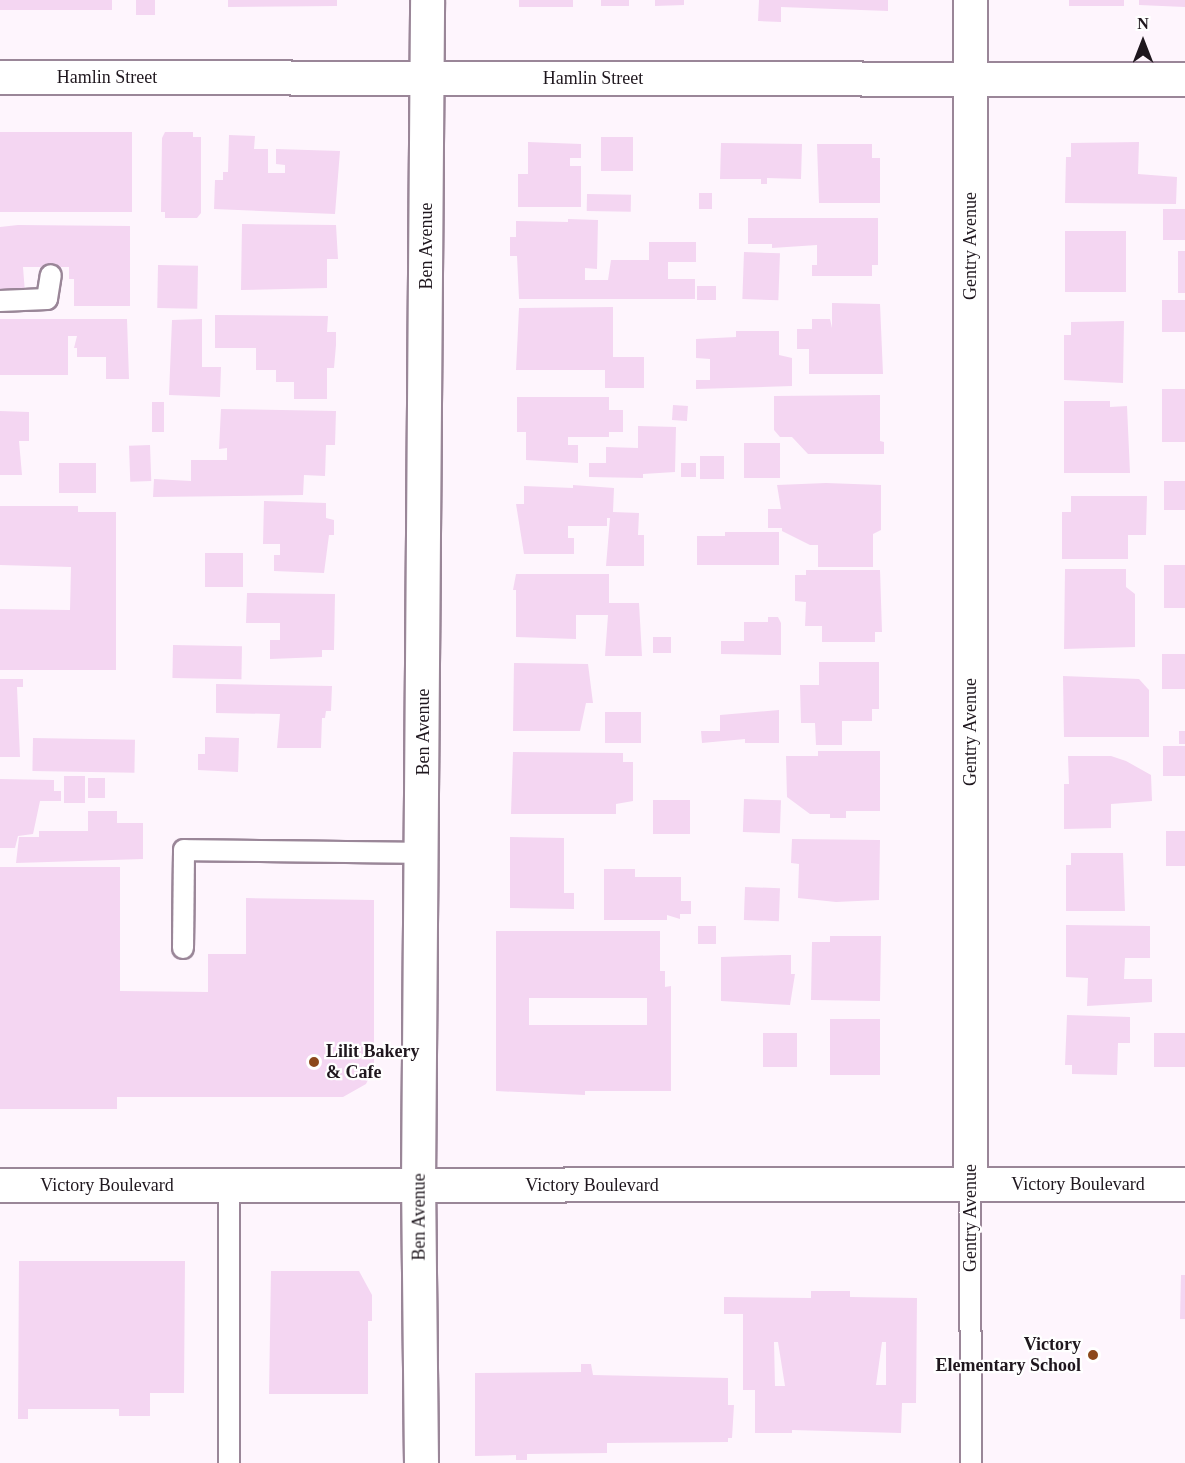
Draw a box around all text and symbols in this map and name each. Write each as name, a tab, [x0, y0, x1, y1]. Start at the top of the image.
north arrow	[1113, 12, 1173, 72]
text: N	[1137, 15, 1149, 32]
street label: Hamlin Street	[57, 66, 157, 88]
street label: Hamlin Street	[543, 67, 643, 89]
street label: Gentry Avenue	[959, 191, 981, 301]
street label: Ben Avenue	[415, 202, 437, 290]
street label: Gentry Avenue	[959, 677, 981, 787]
street label: Ben Avenue	[412, 688, 434, 776]
place label: Lilit Bakery & Cafe	[326, 1041, 419, 1084]
marker: Lilit Bakery & Cafe	[307, 1055, 321, 1069]
street label: Gentry Avenue	[959, 1163, 981, 1273]
street label: Ben Avenue	[408, 1173, 430, 1261]
street label: Victory Boulevard	[1011, 1173, 1145, 1195]
street label: Victory Boulevard	[40, 1174, 174, 1196]
street label: Victory Boulevard	[525, 1174, 659, 1196]
place label: Victory Elementary School	[936, 1334, 1081, 1376]
marker: Victory Elementary School	[1086, 1348, 1100, 1362]

